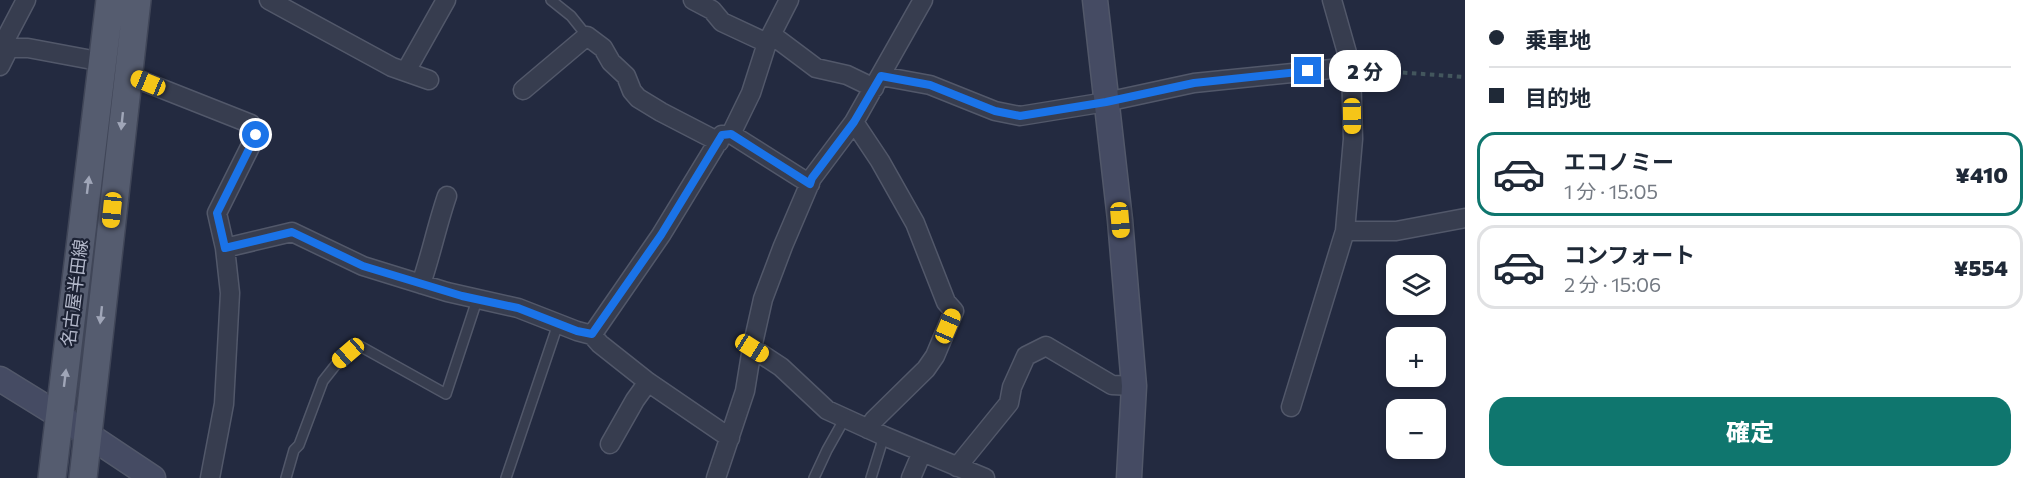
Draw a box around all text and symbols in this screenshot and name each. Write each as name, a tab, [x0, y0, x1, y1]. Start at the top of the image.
text: 乗車地	[1525, 26, 1591, 53]
callout: 2 分	[1329, 50, 1401, 92]
route end	[1294, 57, 1321, 84]
text: 2 分	[1347, 59, 1383, 83]
car	[128, 68, 168, 98]
text: 目的地	[1525, 84, 1591, 111]
car	[1343, 98, 1361, 134]
one-way arrow	[117, 111, 127, 130]
route start	[242, 121, 269, 148]
icon: car	[1492, 147, 1546, 201]
text: エコノミー	[1564, 148, 1674, 175]
text: ¥410	[1955, 161, 2008, 188]
one-way arrow	[83, 175, 93, 194]
text: 1 分 · 15:05	[1564, 179, 1658, 203]
car	[101, 191, 123, 229]
car	[1109, 201, 1131, 239]
street label: 名古屋半田線	[57, 238, 92, 348]
icon: car	[1492, 240, 1546, 294]
text: コンフォート	[1564, 241, 1695, 268]
text: ¥554	[1954, 254, 2008, 281]
map controls	[1386, 255, 1446, 459]
button: layers	[1386, 255, 1446, 315]
text: 2 分 · 15:06	[1564, 272, 1661, 296]
one-way arrow	[97, 305, 106, 324]
car	[933, 306, 963, 346]
button: +	[1386, 327, 1446, 387]
car	[732, 331, 772, 365]
car	[329, 334, 367, 372]
one-way arrow	[60, 369, 70, 388]
button: 確定	[1489, 397, 2011, 466]
button: −	[1386, 399, 1446, 459]

